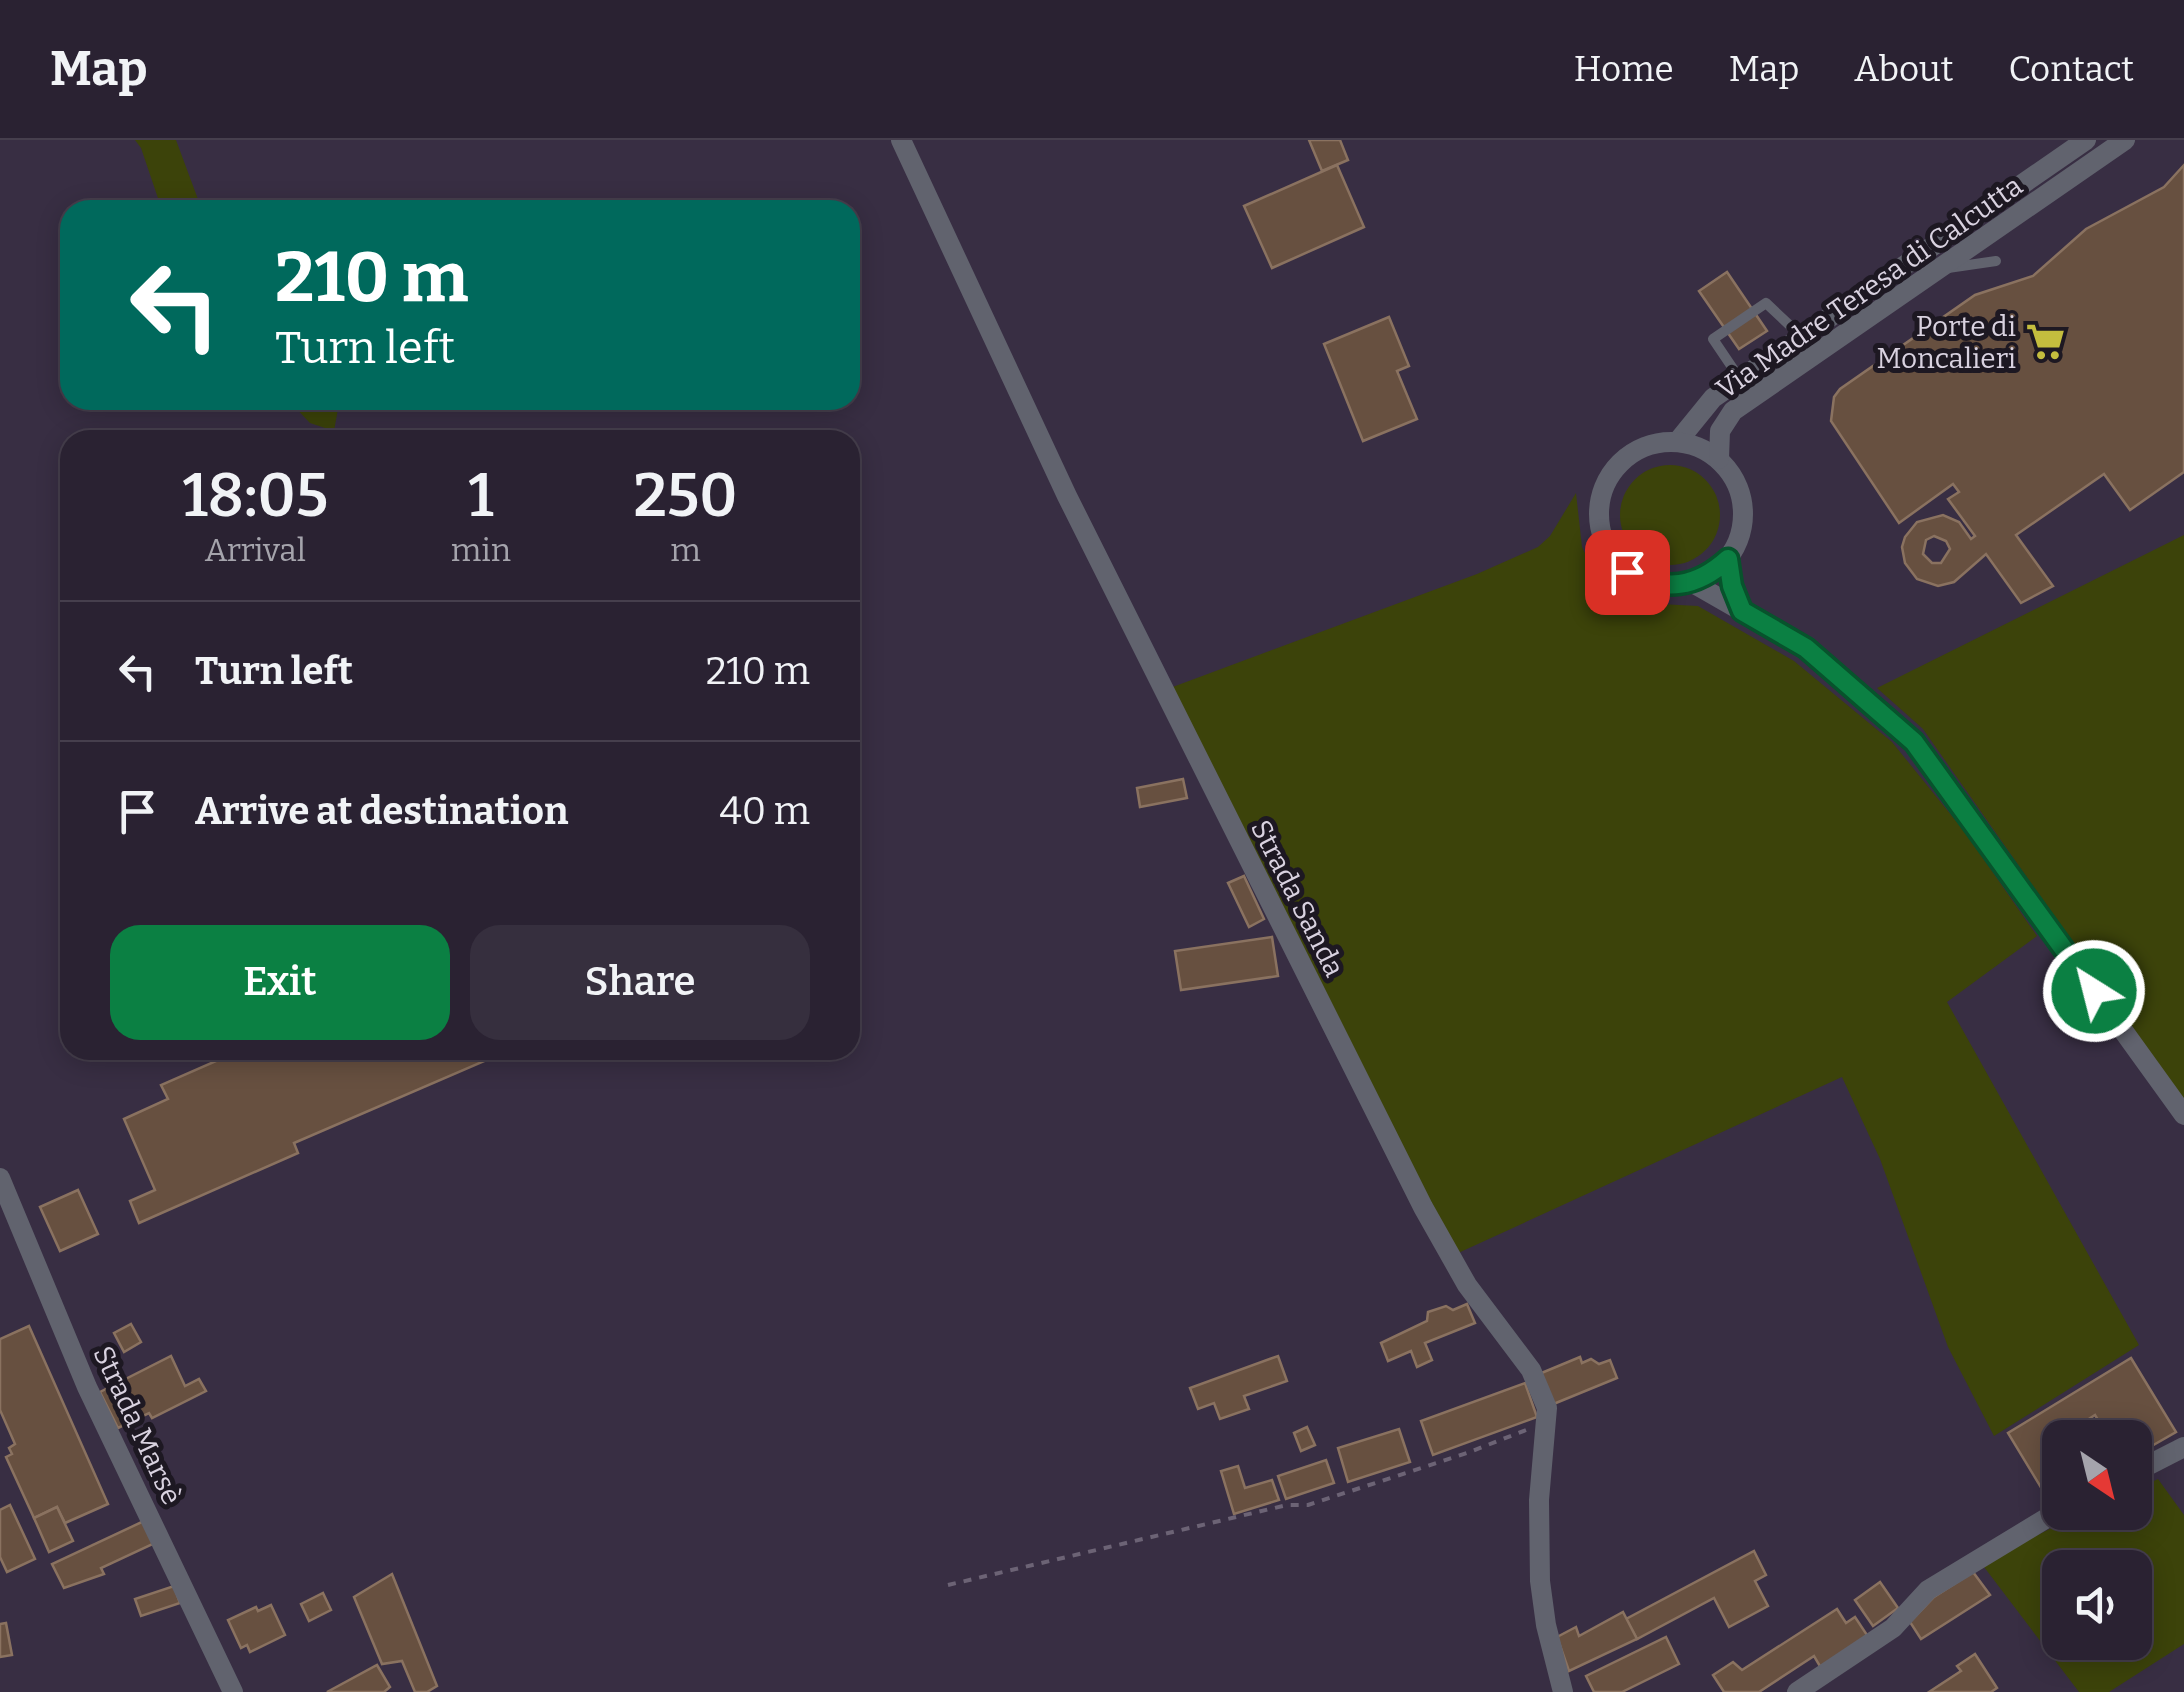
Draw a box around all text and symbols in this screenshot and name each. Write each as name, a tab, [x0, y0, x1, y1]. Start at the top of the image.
text: Map	[50, 40, 147, 98]
text: Home	[1574, 48, 1674, 90]
text: Map	[1729, 48, 1799, 90]
text: About	[1854, 48, 1953, 90]
text: Contact	[2008, 48, 2134, 90]
street label: Via Madre Teresa di Calcutta	[1710, 169, 2029, 406]
text: 210 m	[275, 236, 468, 320]
icon: left	[110, 240, 240, 370]
place label: Porte di Moncalieri	[1876, 310, 2016, 375]
text: Turn left	[275, 321, 455, 375]
supermarket icon: Porte di Moncalieri	[2025, 321, 2067, 363]
text: 18:05	[182, 460, 328, 532]
text: 1	[468, 460, 494, 532]
text: 250	[633, 460, 738, 532]
pin	[1585, 530, 1670, 615]
text: Arrival	[205, 531, 306, 569]
text: min	[451, 531, 511, 569]
text: m	[670, 531, 701, 569]
icon: arrive	[1600, 545, 1655, 600]
icon: left	[110, 644, 165, 699]
text: Turn left	[195, 648, 353, 694]
text: 210 m	[706, 648, 810, 694]
icon: arrive	[110, 784, 165, 839]
text: Arrive at destination	[195, 788, 568, 834]
text: 40 m	[720, 788, 810, 834]
street label: Strada Sanda	[1244, 814, 1351, 982]
button: Exit	[110, 925, 450, 1040]
button: Share	[470, 925, 810, 1040]
position arrow	[2042, 939, 2146, 1043]
street label: Strada Marsè	[86, 1341, 189, 1510]
north arrow	[2042, 1420, 2152, 1530]
map controls	[2042, 1420, 2152, 1660]
button: sound	[2042, 1550, 2152, 1660]

